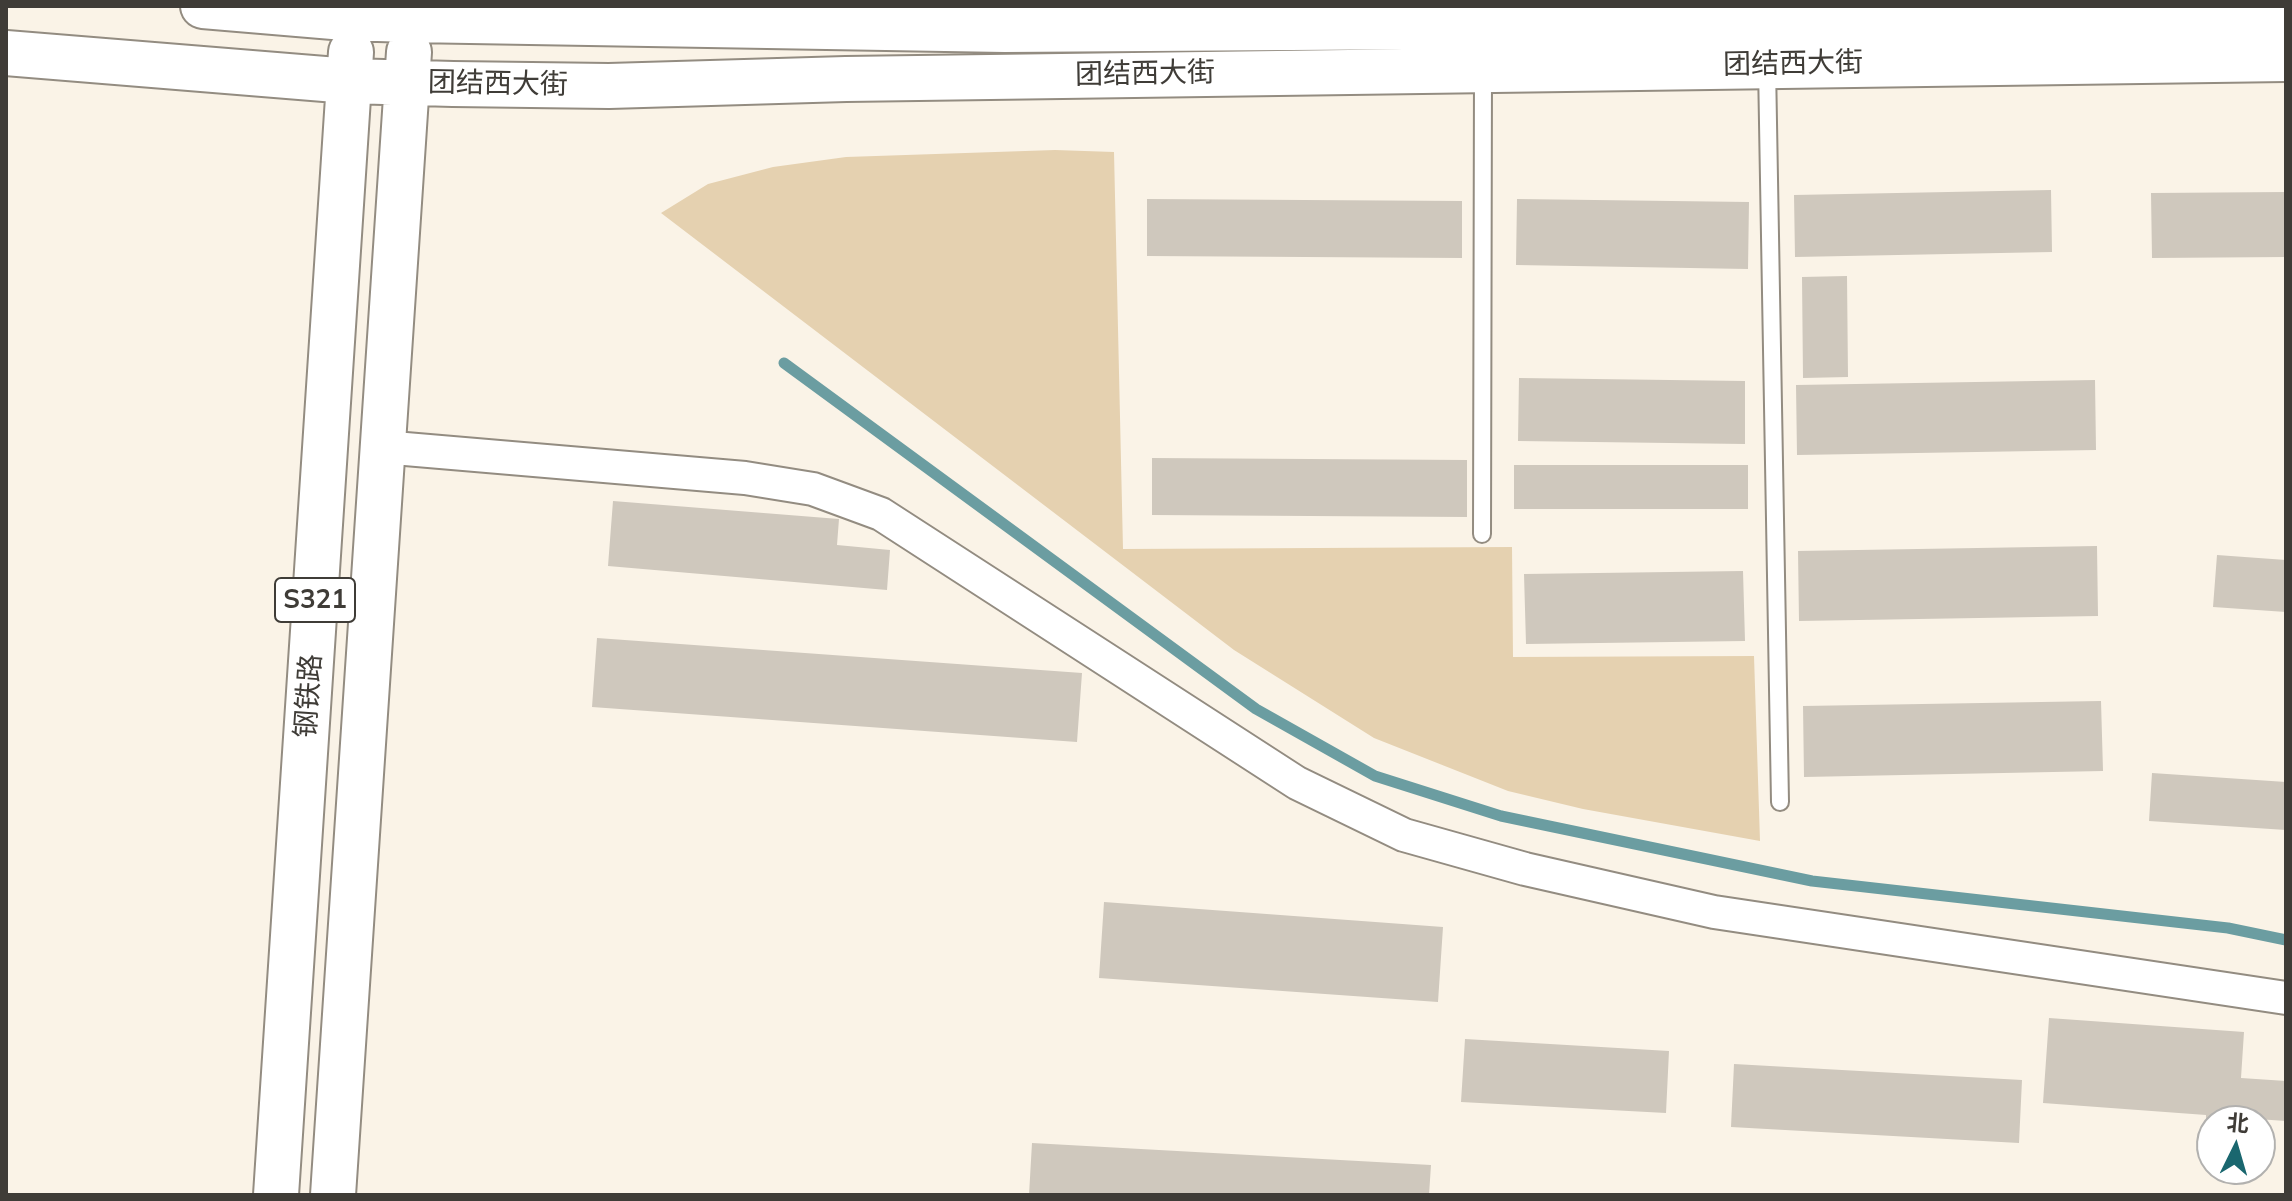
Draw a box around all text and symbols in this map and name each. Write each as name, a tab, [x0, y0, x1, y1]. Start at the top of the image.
street label: 团结西大街	[1723, 46, 1863, 82]
street label: 团结西大街	[1075, 56, 1215, 92]
street label: 团结西大街	[428, 66, 568, 102]
road number: S321	[275, 578, 355, 622]
street label: 钢铁路	[289, 653, 329, 739]
north arrow	[2196, 1105, 2276, 1185]
text: 北	[2226, 1108, 2250, 1138]

